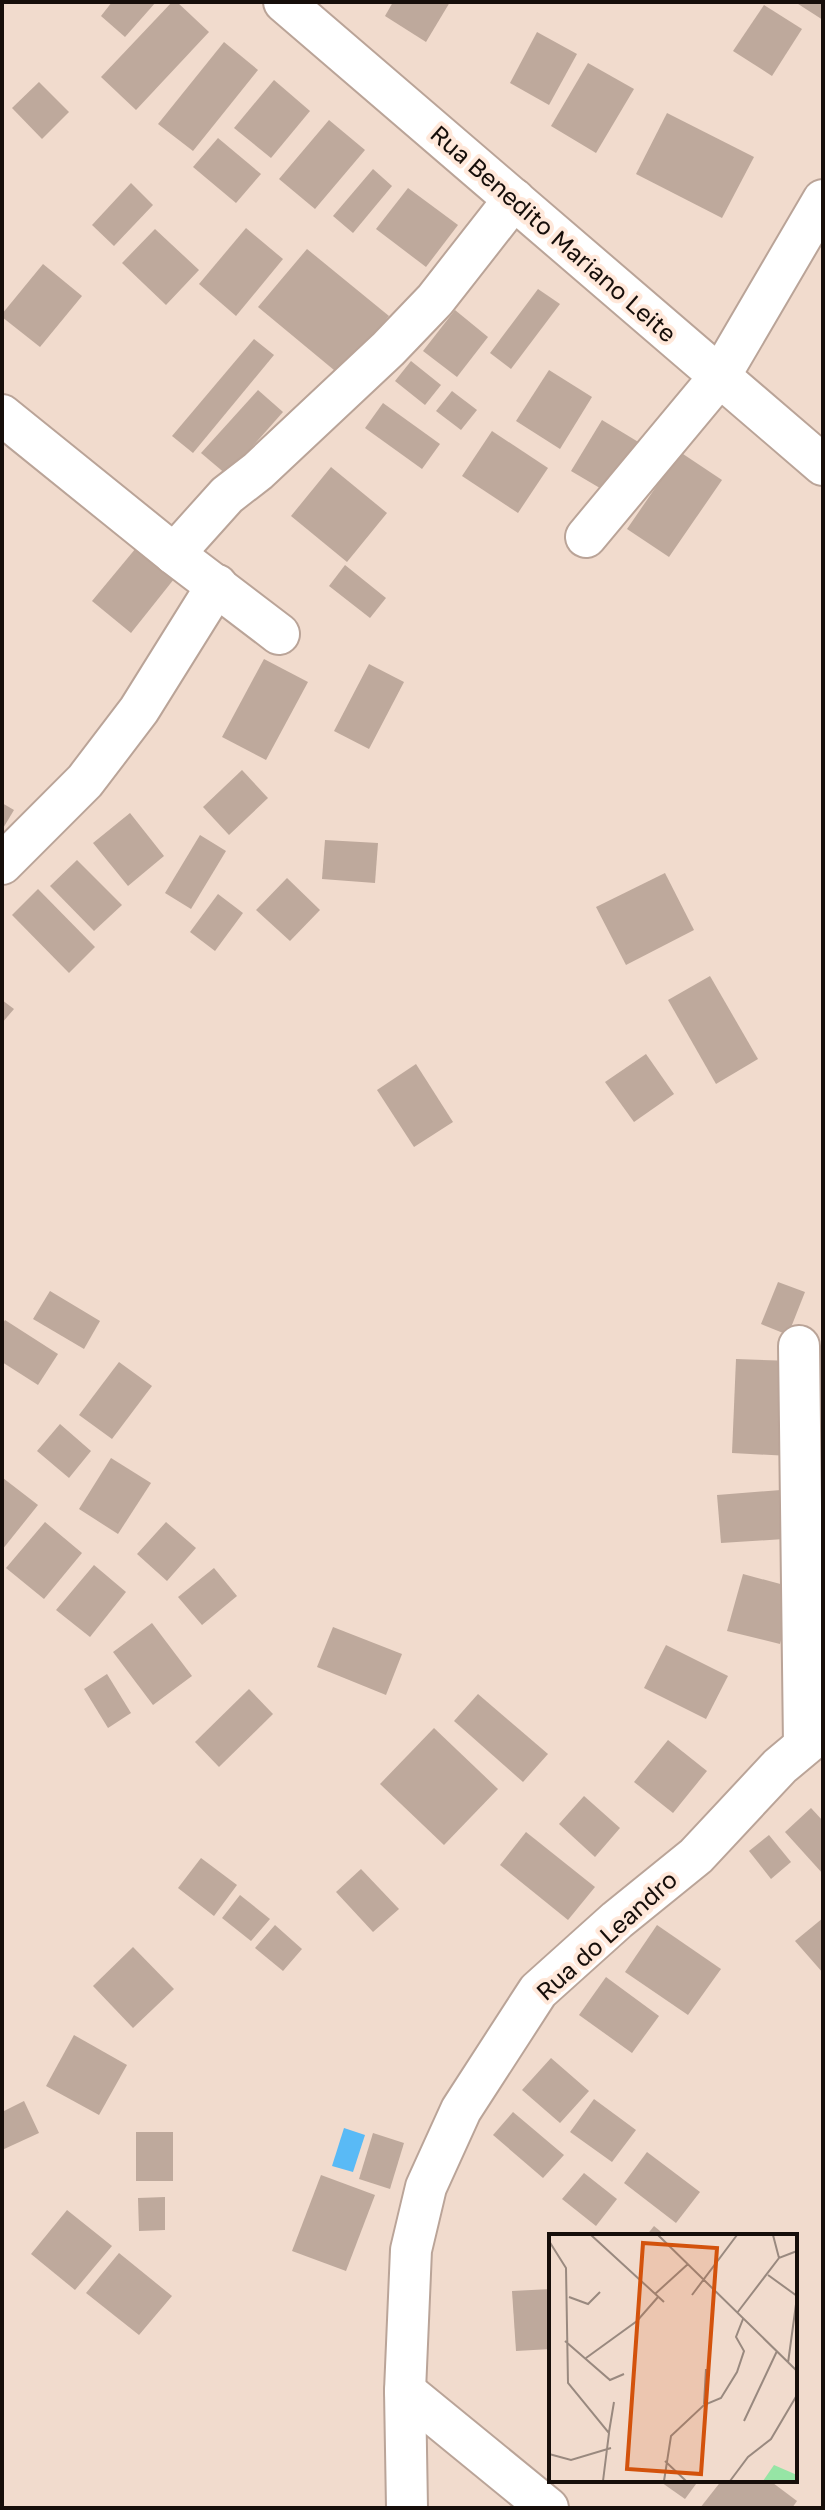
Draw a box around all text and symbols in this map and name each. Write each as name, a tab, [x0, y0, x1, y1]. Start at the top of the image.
street label: Rua Benedito Mariano Leite	[425, 118, 683, 348]
street label: Rua do Leandro	[530, 1864, 682, 2006]
inset map	[549, 2234, 797, 2482]

